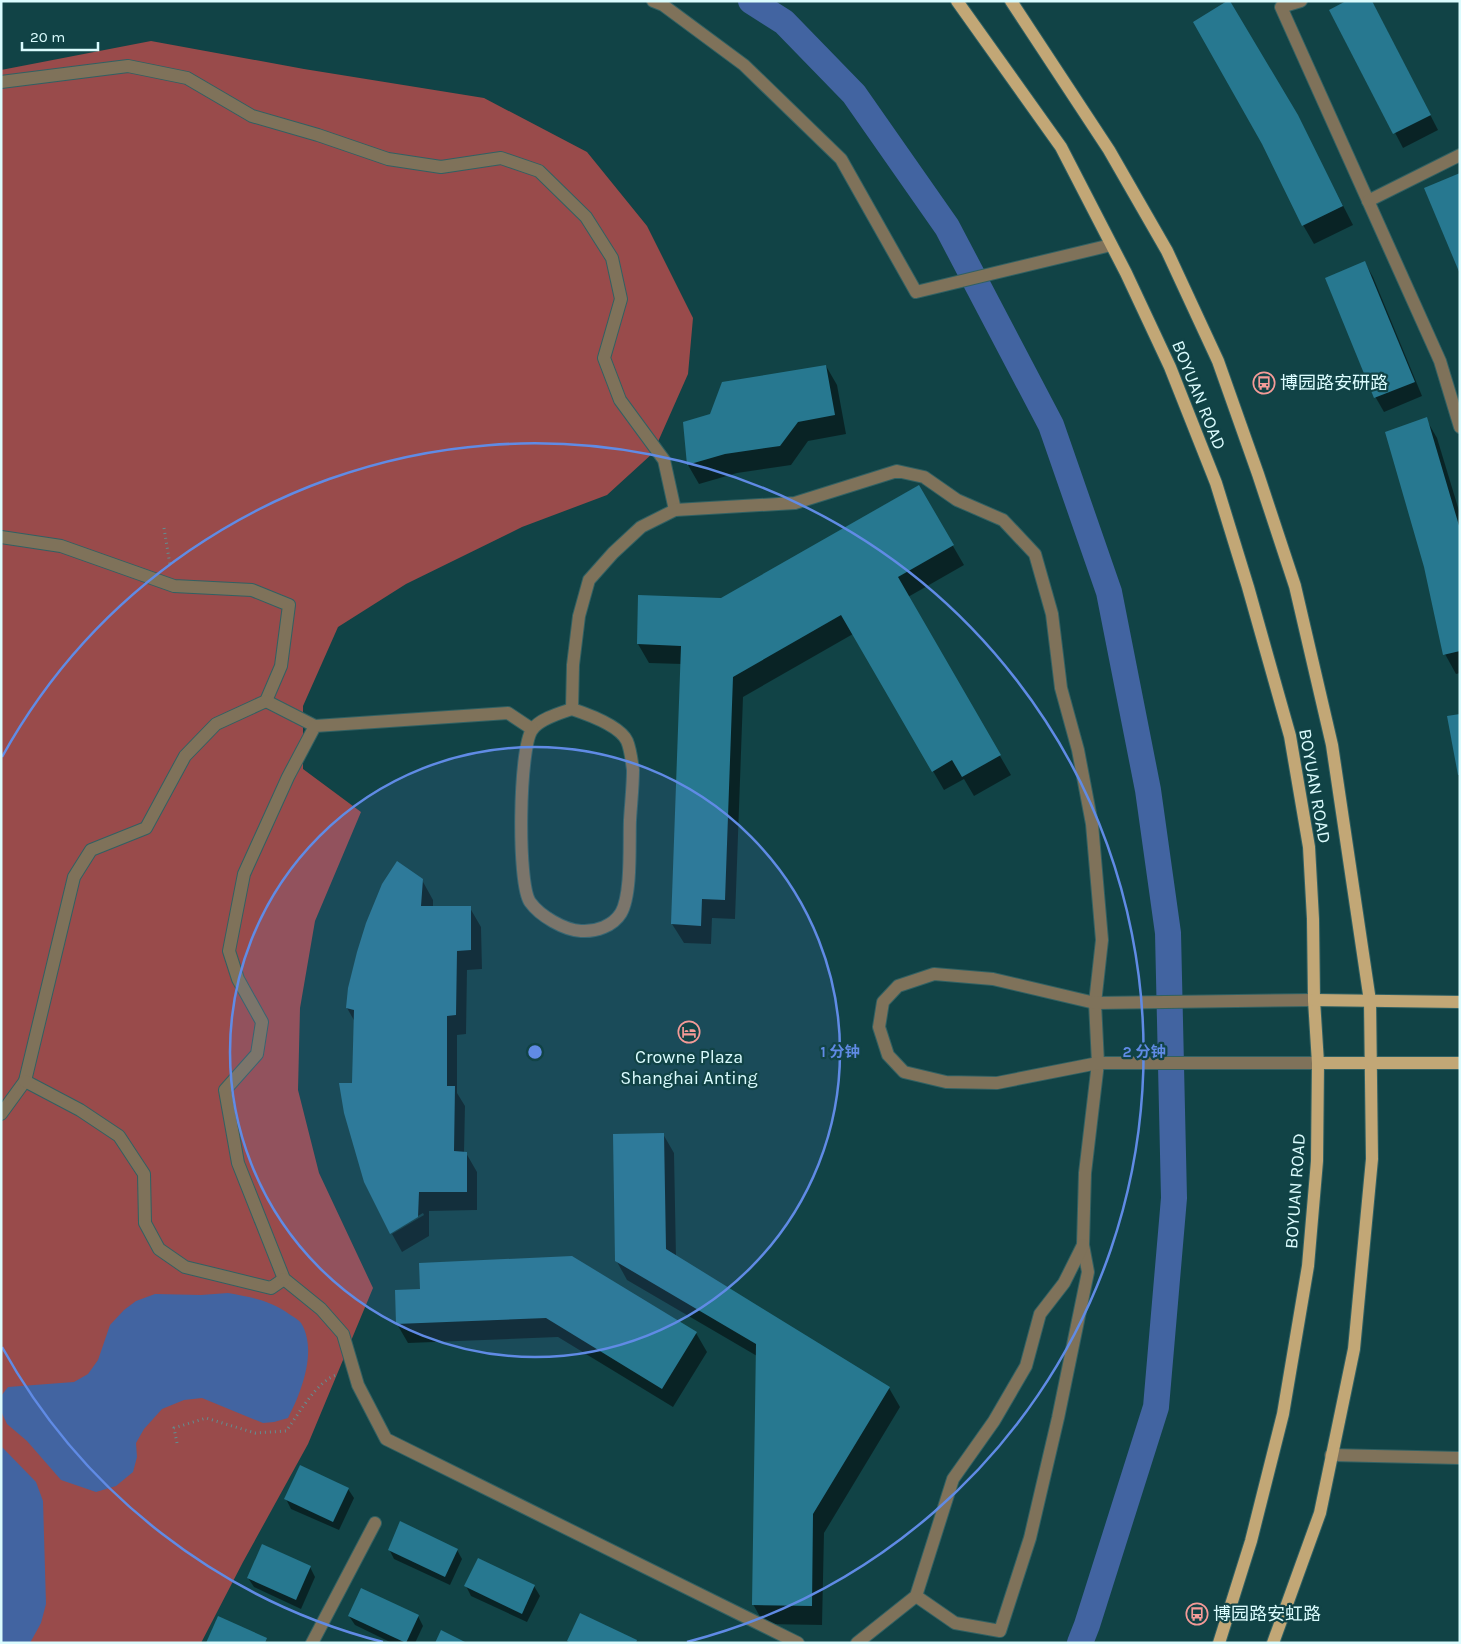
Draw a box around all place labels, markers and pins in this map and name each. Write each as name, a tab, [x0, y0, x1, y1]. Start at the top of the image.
bus stop icon: 博园路安研路	[1252, 371, 1276, 395]
place label: 博园路安研路	[1280, 372, 1388, 394]
hotel icon: Crowne Plaza Shanghai Anting	[677, 1020, 701, 1044]
centre of rings	[526, 1043, 544, 1061]
place label: Crowne Plaza Shanghai Anting	[620, 1046, 758, 1089]
bus stop icon: 博园路安虹路	[1185, 1602, 1209, 1626]
place label: 博园路安虹路	[1213, 1603, 1321, 1625]

